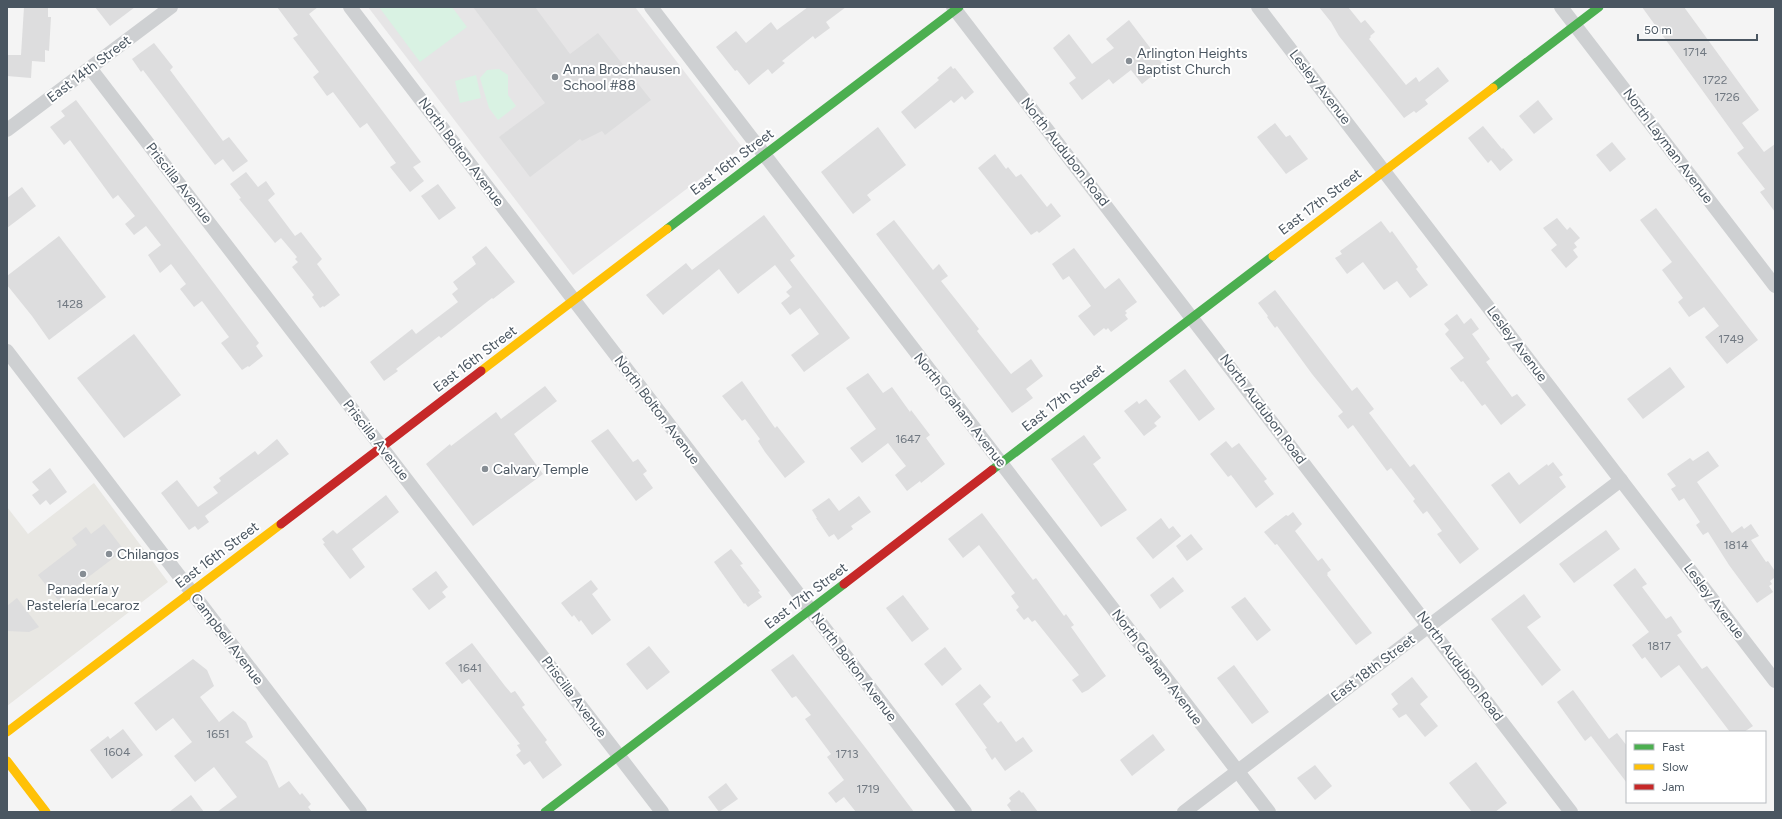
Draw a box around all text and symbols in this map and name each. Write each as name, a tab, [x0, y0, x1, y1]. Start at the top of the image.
scale bar	[1638, 16, 1757, 42]
text: 50 m	[1644, 23, 1672, 37]
street label: East 14th Street	[44, 32, 134, 106]
place label: Arlington Heights Baptist Church	[1137, 45, 1247, 78]
house number: 1714	[1683, 45, 1707, 59]
street label: Lesley Avenue	[1286, 46, 1355, 128]
marker: Arlington Heights Baptist Church	[1124, 56, 1134, 66]
place label: Anna Brochhausen School #88	[563, 61, 680, 94]
marker: Anna Brochhausen School #88	[550, 72, 560, 82]
house number: 1722	[1703, 73, 1727, 87]
street label: North Layman Avenue	[1619, 85, 1717, 207]
house number: 1726	[1715, 90, 1740, 104]
street label: North Bolton Avenue	[414, 94, 508, 210]
street label: North Audubon Road	[1017, 94, 1113, 210]
street label: East 16th Street	[687, 125, 777, 199]
street label: Priscilla Avenue	[142, 139, 216, 227]
street label: East 17th Street	[1275, 165, 1365, 239]
house number: 1428	[57, 297, 83, 311]
street label: Lesley Avenue	[1483, 303, 1551, 385]
street label: East 16th Street	[430, 322, 520, 396]
house number: 1749	[1718, 332, 1744, 346]
street label: North Graham Avenue	[910, 349, 1010, 471]
street label: North Audubon Road	[1216, 351, 1310, 467]
street label: North Bolton Avenue	[610, 352, 704, 468]
street label: East 17th Street	[1018, 361, 1108, 435]
street label: Priscilla Avenue	[339, 396, 413, 484]
house number: 1647	[895, 432, 921, 446]
place label: Calvary Temple	[493, 461, 589, 478]
marker: Calvary Temple	[480, 464, 490, 474]
street label: East 16th Street	[172, 518, 262, 592]
house number: 1814	[1724, 538, 1749, 552]
place label: Chilangos	[117, 546, 179, 563]
marker: Chilangos	[104, 549, 114, 559]
street label: East 17th Street	[761, 559, 851, 633]
street label: Lesley Avenue	[1680, 560, 1748, 642]
marker: Panadería y Pastelería Lecaroz	[78, 569, 88, 579]
place label: Panadería y Pastelería Lecaroz	[26, 581, 140, 614]
street label: Campbell Avenue	[187, 590, 267, 688]
street label: North Graham Avenue	[1108, 606, 1206, 728]
street label: North Audubon Road	[1413, 608, 1507, 724]
street label: North Bolton Avenue	[807, 609, 901, 725]
street label: East 18th Street	[1328, 631, 1418, 705]
house number: 1817	[1647, 639, 1671, 653]
street label: Priscilla Avenue	[538, 653, 610, 741]
house number: 1641	[458, 661, 482, 675]
house number: 1651	[206, 727, 230, 741]
legend	[1626, 731, 1766, 803]
text: Fast	[1662, 740, 1685, 754]
house number: 1604	[104, 745, 131, 759]
house number: 1713	[836, 747, 858, 761]
text: Slow	[1662, 760, 1689, 774]
text: Jam	[1662, 780, 1685, 794]
house number: 1719	[856, 782, 880, 796]

